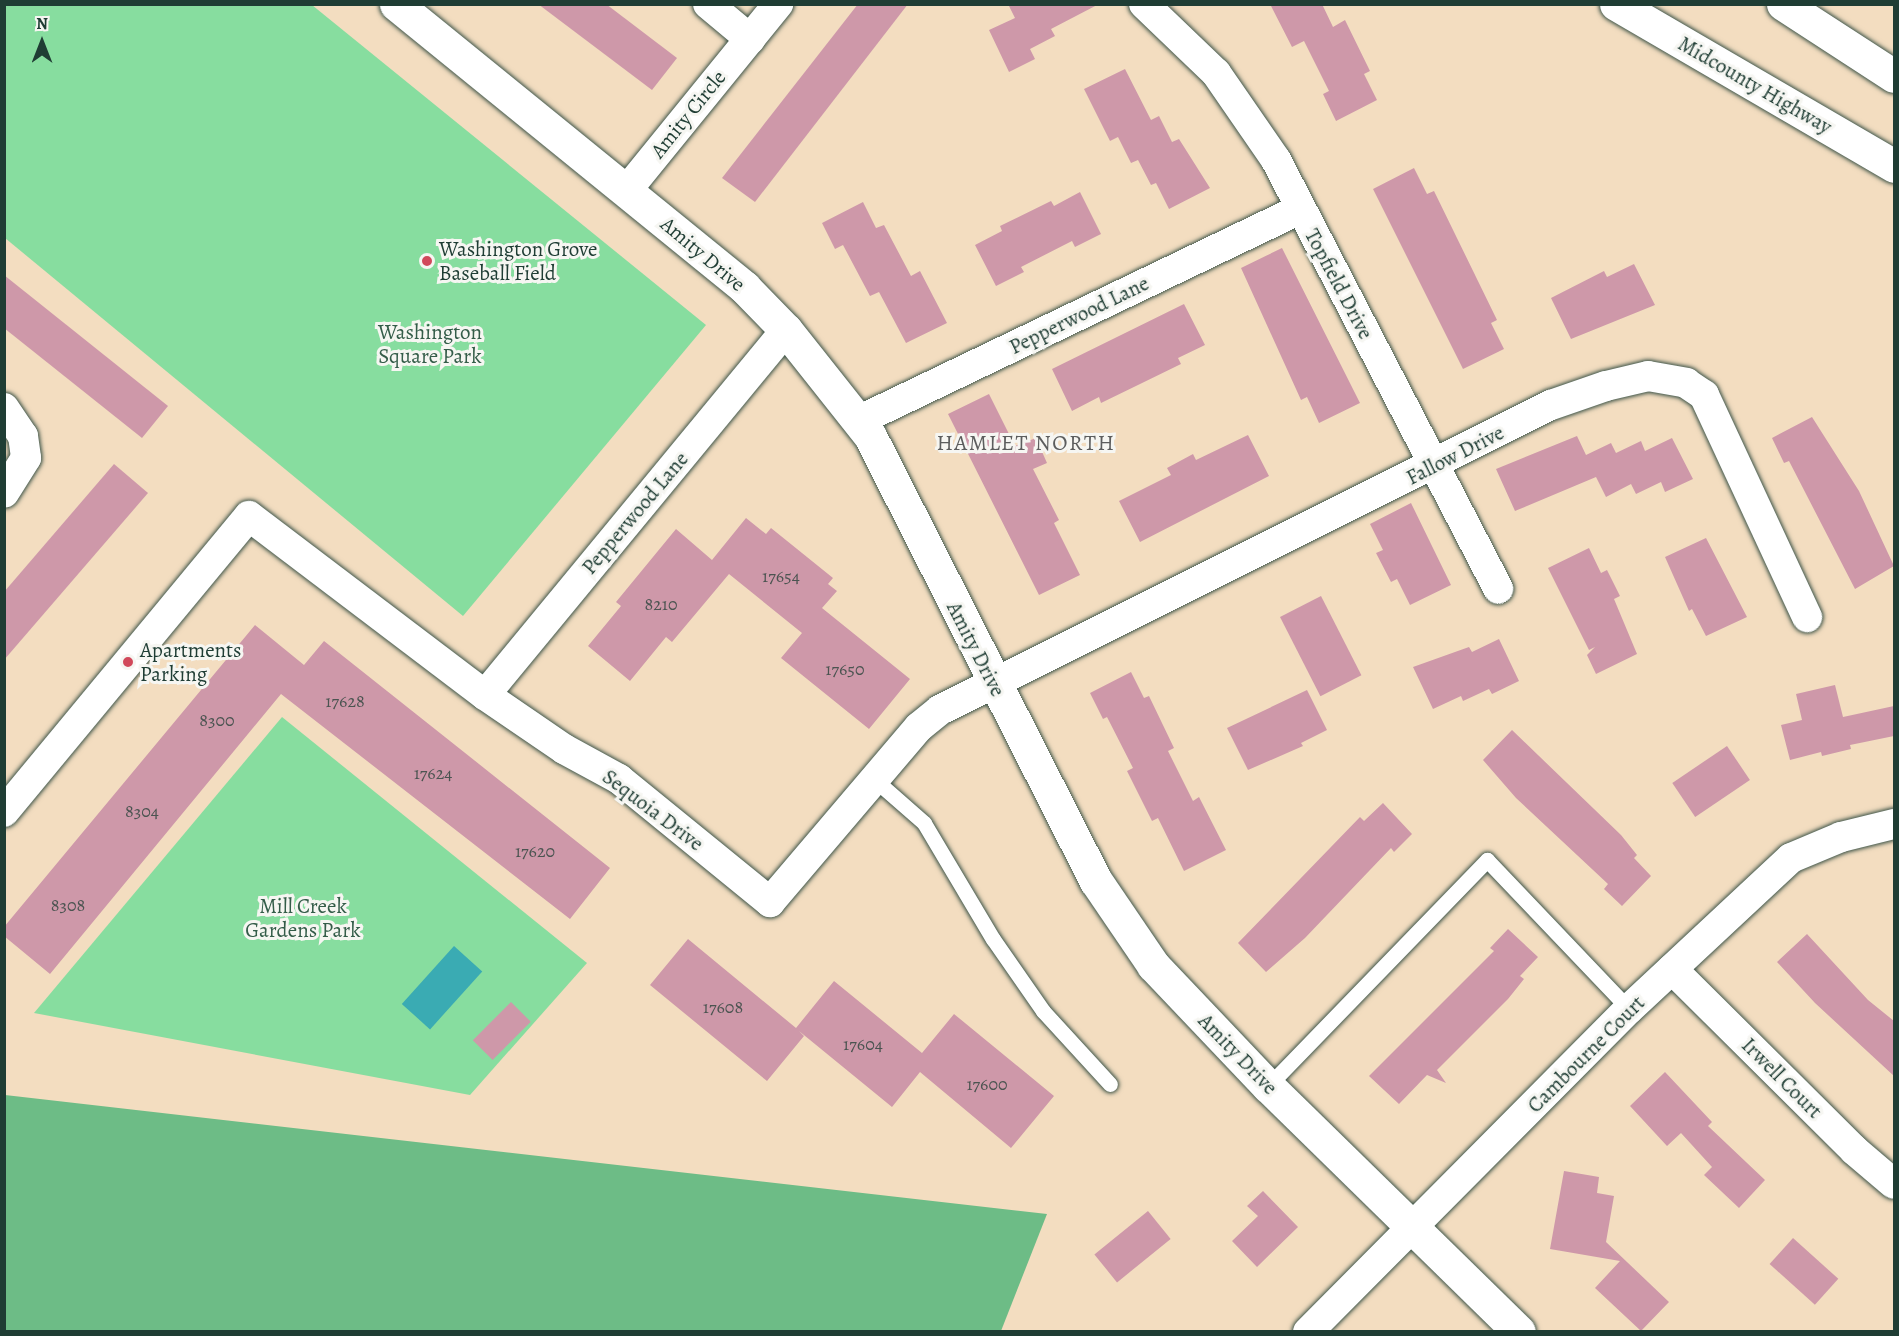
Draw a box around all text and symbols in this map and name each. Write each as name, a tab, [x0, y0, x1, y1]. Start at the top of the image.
north arrow	[12, 12, 72, 72]
text: N	[36, 13, 48, 35]
street label: Midcounty Highway	[1674, 31, 1836, 139]
street label: Amity Circle	[645, 65, 731, 163]
street label: Amity Drive	[656, 211, 750, 297]
street label: Topfield Drive	[1299, 225, 1379, 343]
place label: Washington Grove Baseball Field	[439, 236, 597, 286]
marker: Washington Grove Baseball Field	[420, 254, 434, 268]
street label: Pepperwood Lane	[1005, 270, 1153, 360]
park label: Washington Square Park	[378, 319, 482, 369]
street label: Fallow Drive	[1402, 420, 1508, 490]
district label: HAMLET NORTH	[936, 431, 1116, 457]
street label: Pepperwood Lane	[576, 447, 694, 579]
house number: 17654	[762, 565, 800, 587]
house number: 8210	[644, 593, 678, 615]
street label: Amity Drive	[941, 597, 1011, 701]
place label: Apartments Parking	[140, 637, 241, 687]
marker: Apartments Parking	[121, 655, 135, 669]
house number: 17650	[825, 658, 865, 680]
house number: 17628	[325, 690, 365, 712]
house number: 8300	[199, 709, 235, 731]
house number: 17624	[414, 762, 452, 784]
street label: Sequoia Drive	[598, 764, 708, 856]
house number: 8304	[125, 800, 159, 822]
house number: 17620	[515, 840, 555, 862]
park label: Mill Creek Gardens Park	[245, 893, 361, 943]
house number: 8308	[51, 894, 85, 916]
street label: Cambourne Court	[1522, 990, 1650, 1118]
house number: 17608	[703, 996, 743, 1018]
street label: Amity Drive	[1193, 1008, 1283, 1100]
street label: Irwell Court	[1736, 1032, 1828, 1124]
house number: 17604	[843, 1033, 883, 1055]
house number: 17600	[966, 1073, 1008, 1095]

